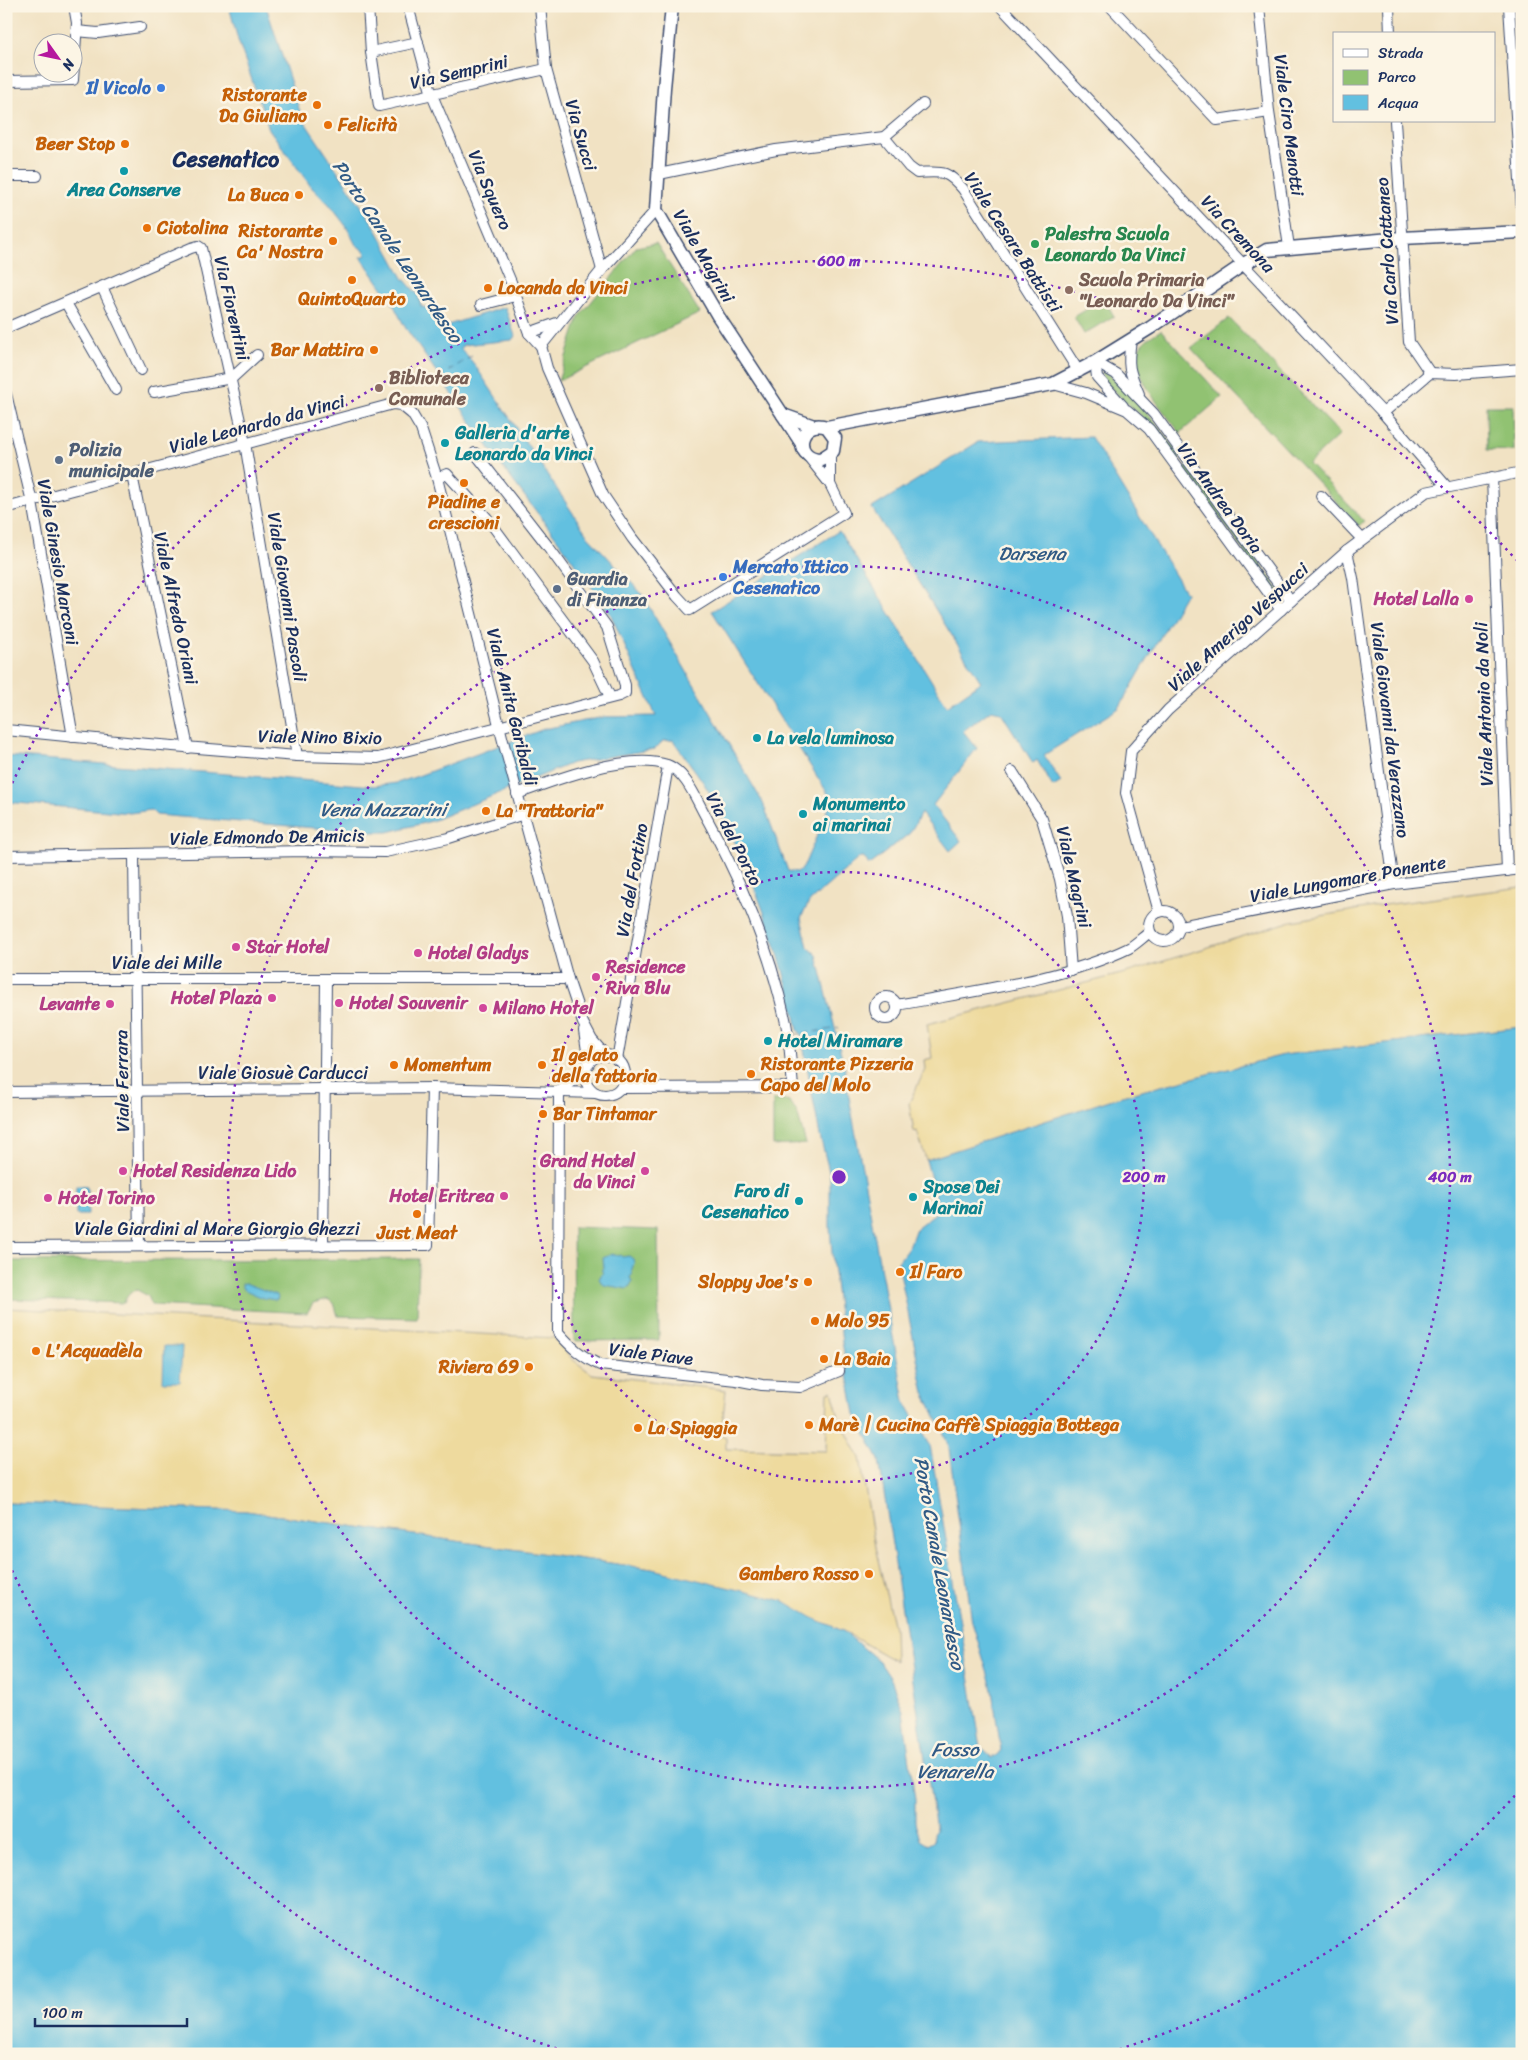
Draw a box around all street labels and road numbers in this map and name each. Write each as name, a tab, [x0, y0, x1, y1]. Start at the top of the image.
street label: Via Semprini	[407, 45, 512, 99]
street label: Viale Ciro Menotti	[1264, 52, 1314, 199]
street label: Via Succi	[556, 95, 607, 176]
street label: Via Squero	[459, 145, 521, 235]
street label: Viale Cesare Battisti	[955, 165, 1071, 320]
street label: Via Carlo Cattaneo	[1366, 176, 1408, 326]
street label: Via Cremona	[1193, 187, 1284, 282]
street label: Viale Magrini	[664, 203, 744, 310]
street label: Via Fiorentini	[204, 253, 260, 364]
street label: Viale Leonardo da Vinci	[166, 385, 349, 463]
street label: Via Andrea Doria	[1168, 435, 1272, 561]
street label: Viale Ginesio Marconi	[28, 476, 89, 649]
street label: Viale Giovanni Pascoli	[258, 510, 316, 685]
street label: Viale Alfredo Oriani	[144, 529, 208, 688]
street label: Viale Amerigo Vespucci	[1160, 554, 1317, 700]
street label: Viale Giovanni da Verazzano	[1361, 620, 1419, 840]
street label: Viale Antonio da Noli	[1465, 620, 1503, 787]
street label: Viale Anita Garibaldi	[477, 625, 547, 790]
street label: Viale Nino Bixio	[258, 720, 382, 754]
street label: Via del Porto	[697, 786, 771, 892]
street label: Viale Edmondo De Amicis	[169, 819, 365, 855]
street label: Via del Fortino	[606, 820, 658, 939]
street label: Viale Magrini	[1047, 823, 1101, 932]
street label: Viale Lungomare Ponente	[1247, 846, 1449, 912]
street label: Viale dei Mille	[112, 947, 222, 979]
street label: Viale Ferrara	[105, 1029, 139, 1133]
street label: Viale Giosuè Carducci	[198, 1057, 369, 1089]
street label: Viale Giardini al Mare Giorgio Ghezzi	[74, 1213, 361, 1245]
street label: Viale Piave	[607, 1333, 695, 1375]

